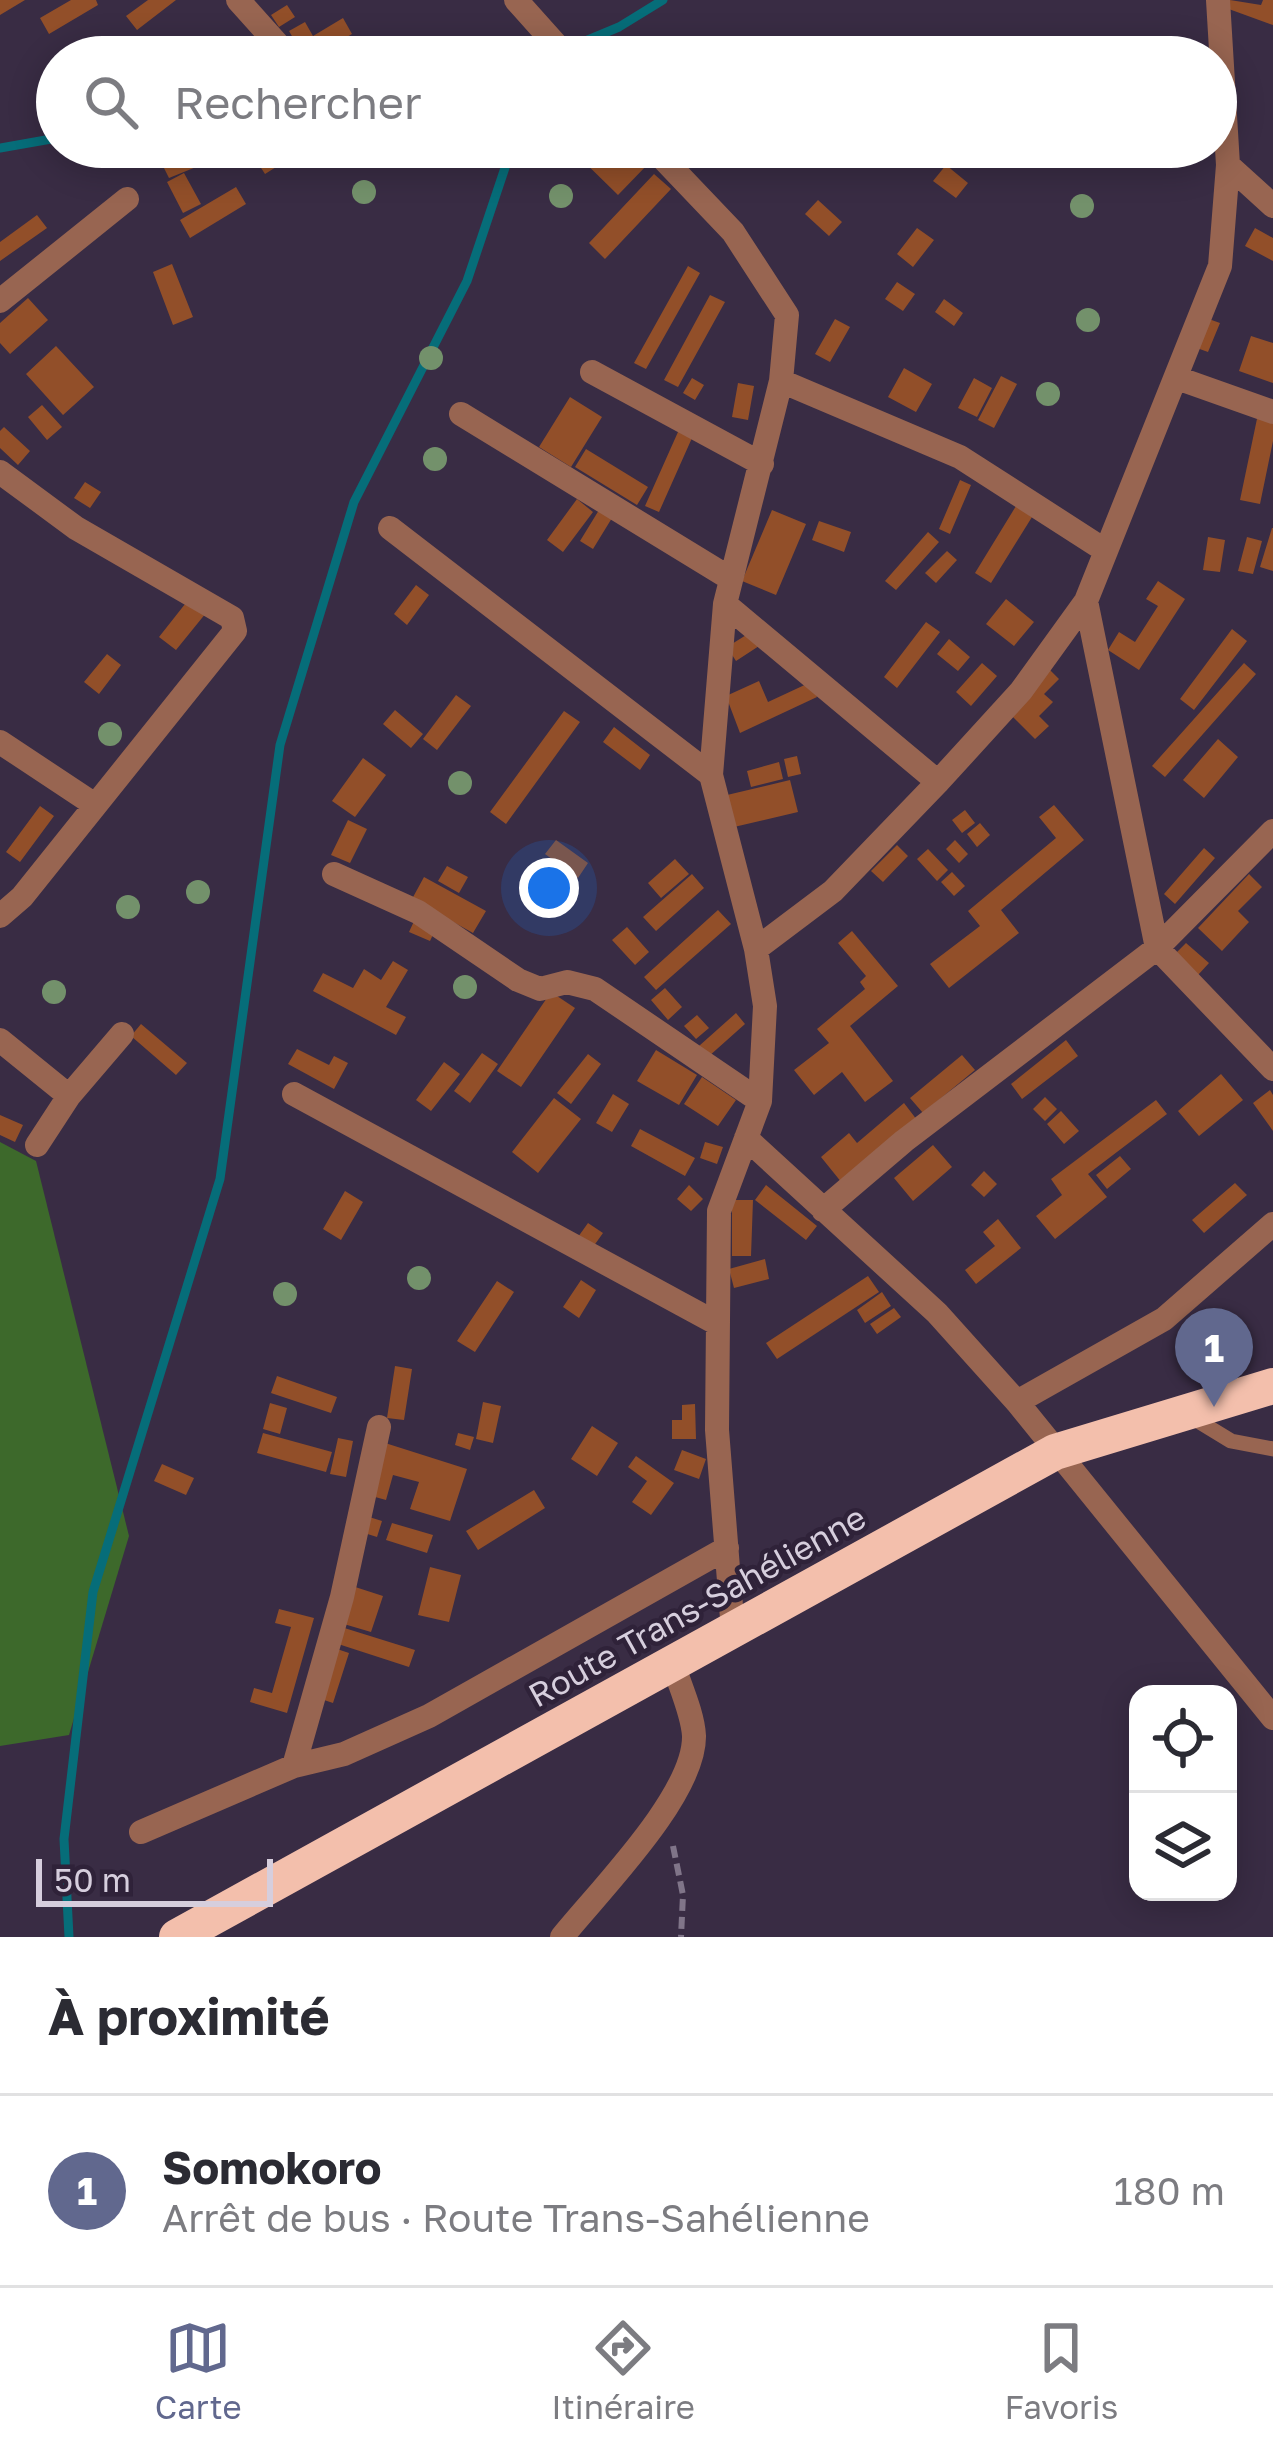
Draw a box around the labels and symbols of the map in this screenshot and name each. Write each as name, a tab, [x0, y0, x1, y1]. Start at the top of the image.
your location	[519, 858, 579, 918]
pin: 1	[1175, 1308, 1253, 1407]
street label: Route Trans-Sahélienne	[522, 1497, 872, 1714]
scale bar	[36, 1853, 273, 1906]

